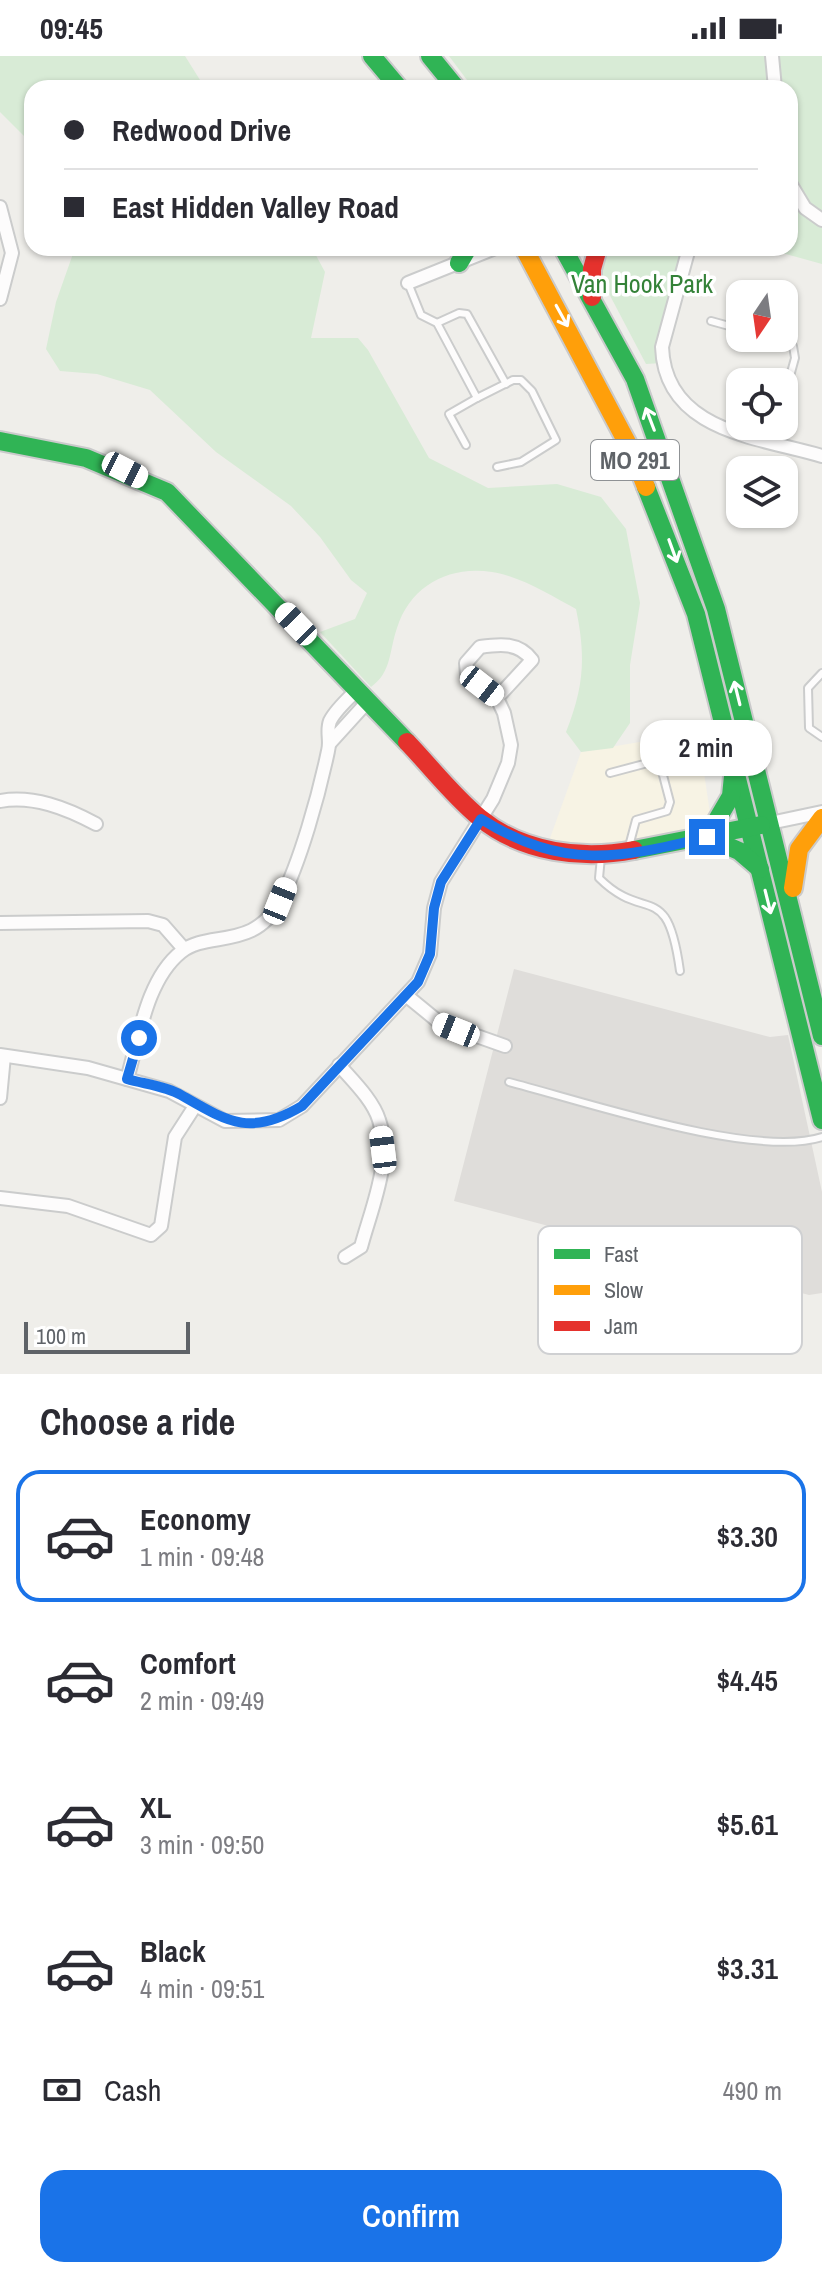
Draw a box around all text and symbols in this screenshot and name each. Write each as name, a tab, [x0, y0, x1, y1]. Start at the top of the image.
text: 09:45	[40, 8, 103, 48]
text: Redwood Drive	[112, 110, 291, 150]
text: East Hidden Valley Road	[112, 187, 399, 227]
park label: Van Hook Park	[571, 266, 713, 301]
north arrow	[726, 280, 798, 352]
map controls	[726, 280, 798, 528]
one-way arrow	[555, 304, 570, 328]
button: locate	[726, 368, 798, 440]
one-way arrow	[641, 407, 656, 432]
road number: MO 291	[591, 440, 679, 480]
car	[98, 448, 152, 492]
button: layers	[726, 456, 798, 528]
one-way arrow	[667, 538, 681, 563]
car	[271, 598, 321, 650]
car	[456, 662, 508, 710]
one-way arrow	[729, 681, 744, 706]
callout: 2 min	[641, 721, 773, 777]
text: 2 min	[679, 730, 733, 765]
route end	[689, 819, 725, 855]
car	[260, 874, 300, 928]
one-way arrow	[761, 889, 776, 915]
car	[429, 1010, 483, 1050]
route start	[121, 1020, 157, 1056]
car	[368, 1125, 398, 1175]
legend	[538, 1226, 802, 1354]
text: Fast	[604, 1239, 638, 1269]
text: Slow	[604, 1275, 643, 1305]
text: Jam	[604, 1311, 638, 1341]
scale bar	[24, 1318, 190, 1354]
text: 100 m	[36, 1321, 86, 1351]
text: Choose a ride	[40, 1398, 235, 1446]
text: Economy	[140, 1499, 251, 1539]
icon: car	[44, 1500, 116, 1572]
text: $3.30	[716, 1516, 778, 1556]
text: 1 min · 09:48	[140, 1539, 264, 1574]
text: Comfort	[140, 1643, 236, 1683]
icon: car	[44, 1644, 116, 1716]
text: $4.45	[716, 1660, 778, 1700]
text: 2 min · 09:49	[140, 1683, 264, 1718]
text: XL	[140, 1787, 171, 1827]
icon: car	[44, 1788, 116, 1860]
text: $5.61	[716, 1804, 778, 1844]
text: 3 min · 09:50	[140, 1827, 264, 1862]
text: Black	[140, 1931, 206, 1971]
icon: car	[44, 1932, 116, 2004]
text: $3.31	[716, 1948, 778, 1988]
text: 4 min · 09:51	[140, 1971, 264, 2006]
icon: cash	[40, 2068, 84, 2112]
text: Cash	[104, 2070, 161, 2110]
text: 490 m	[723, 2073, 782, 2108]
button: Confirm	[40, 2170, 782, 2262]

